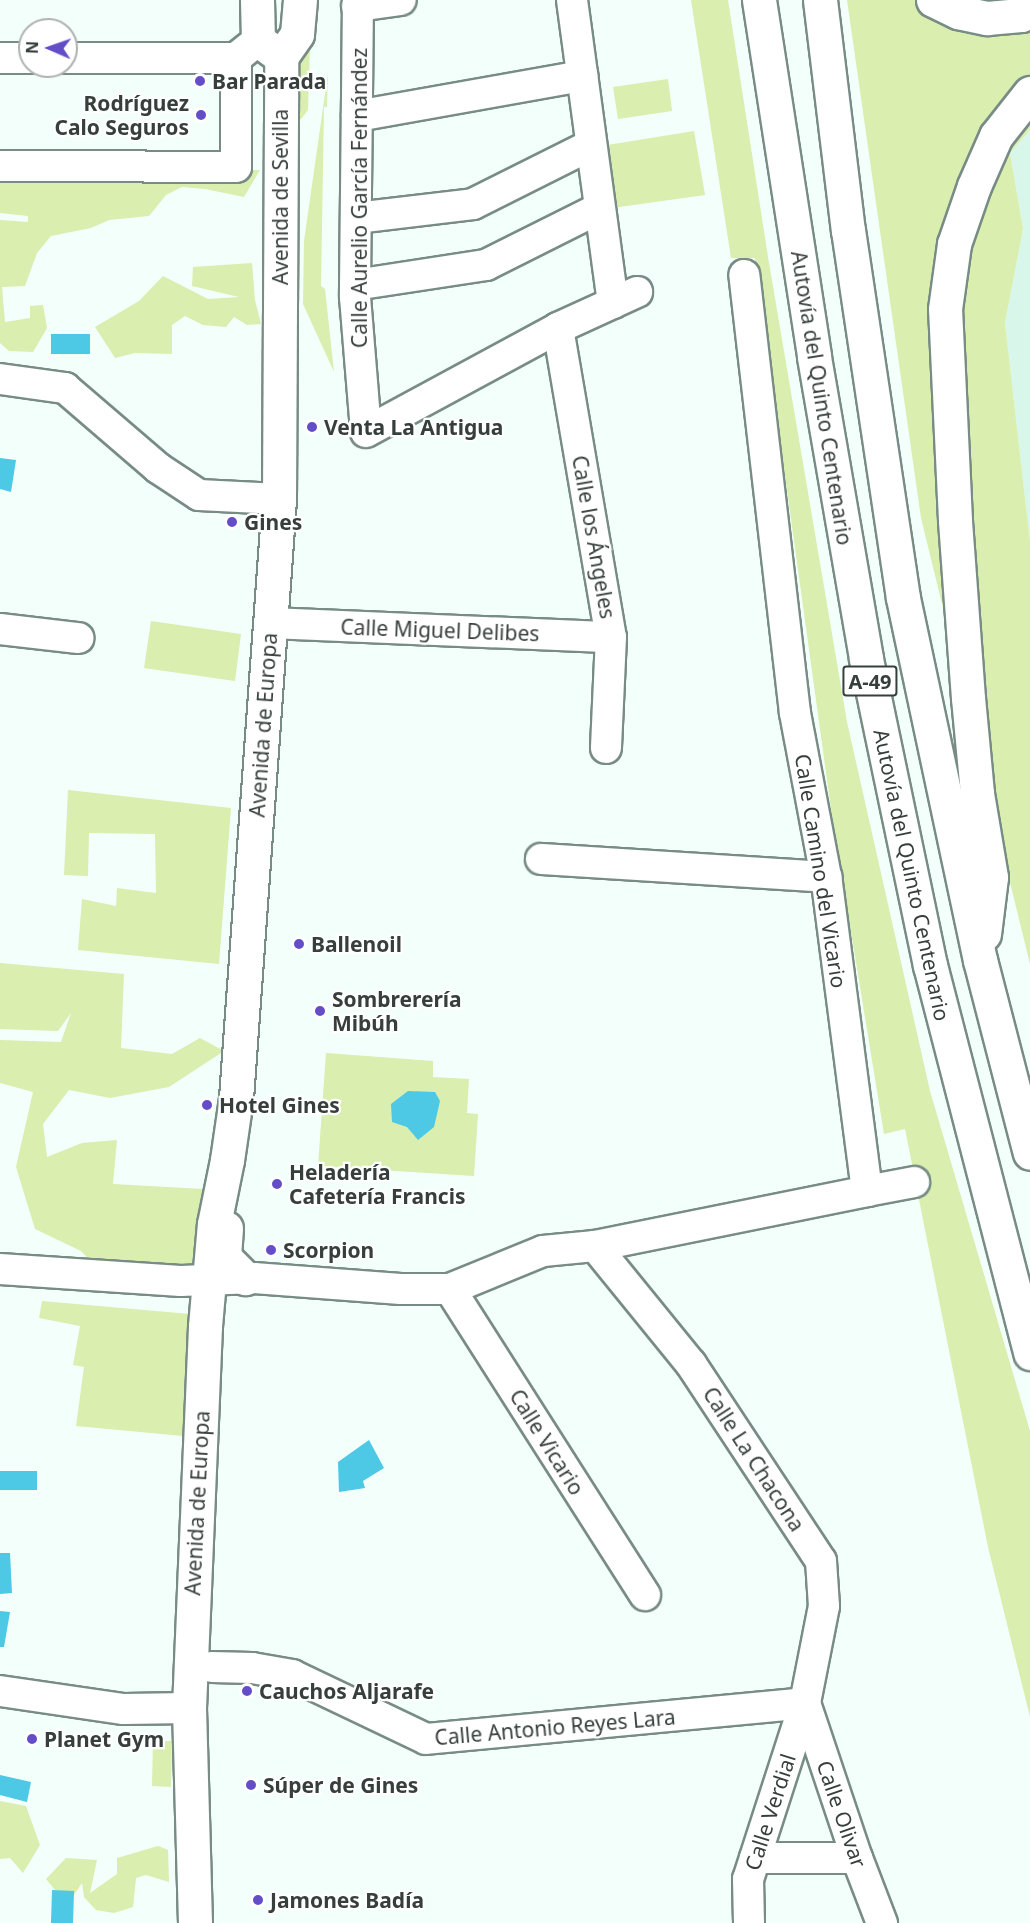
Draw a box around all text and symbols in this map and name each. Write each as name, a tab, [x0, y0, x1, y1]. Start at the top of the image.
north arrow	[18, 18, 78, 78]
text: N	[21, 41, 43, 54]
street label: Calle Aurelio García Fernández	[346, 48, 372, 348]
place label: Bar Parada	[212, 68, 326, 94]
marker: Bar Parada	[193, 74, 207, 88]
place label: Rodríguez Calo Seguros	[54, 90, 189, 140]
marker: Rodríguez Calo Seguros	[194, 108, 208, 122]
street label: Avenida de Sevilla	[267, 109, 293, 285]
street label: Autovía del Quinto Centenario	[786, 249, 858, 547]
place label: Venta La Antigua	[324, 414, 503, 440]
marker: Venta La Antigua	[305, 420, 319, 434]
street label: Calle los Ángeles	[567, 453, 621, 621]
place label: Gines	[244, 509, 302, 535]
marker: Gines	[225, 515, 239, 529]
street label: Calle Miguel Delibes	[340, 614, 540, 646]
street label: Avenida de Europa	[244, 632, 282, 818]
road number: A-49	[842, 664, 898, 698]
street label: Autovía del Quinto Centenario	[869, 727, 955, 1023]
street label: Calle Camino del Vicario	[790, 752, 852, 990]
place label: Ballenoil	[311, 931, 402, 957]
marker: Ballenoil	[292, 937, 306, 951]
place label: Sombrerería Mibúh	[332, 986, 462, 1036]
marker: Sombrerería Mibúh	[313, 1004, 327, 1018]
place label: Hotel Gines	[219, 1092, 340, 1118]
marker: Hotel Gines	[200, 1098, 214, 1112]
place label: Heladería Cafetería Francis	[289, 1159, 465, 1209]
marker: Heladería Cafetería Francis	[270, 1177, 284, 1191]
place label: Scorpion	[283, 1237, 374, 1263]
marker: Scorpion	[264, 1243, 278, 1257]
street label: Calle La Chacona	[698, 1382, 810, 1536]
street label: Calle Vicario	[505, 1384, 589, 1500]
street label: Avenida de Europa	[180, 1410, 214, 1596]
place label: Cauchos Aljarafe	[259, 1678, 434, 1704]
marker: Cauchos Aljarafe	[240, 1684, 254, 1698]
street label: Calle Antonio Reyes Lara	[433, 1704, 677, 1750]
place label: Planet Gym	[44, 1726, 164, 1752]
marker: Planet Gym	[25, 1732, 39, 1746]
street label: Calle Verdial	[739, 1751, 801, 1873]
street label: Calle Olivar	[812, 1757, 872, 1871]
place label: Súper de Gines	[263, 1772, 418, 1798]
marker: Súper de Gines	[244, 1778, 258, 1792]
place label: Jamones Badía	[270, 1887, 424, 1913]
marker: Jamones Badía	[251, 1893, 265, 1907]

